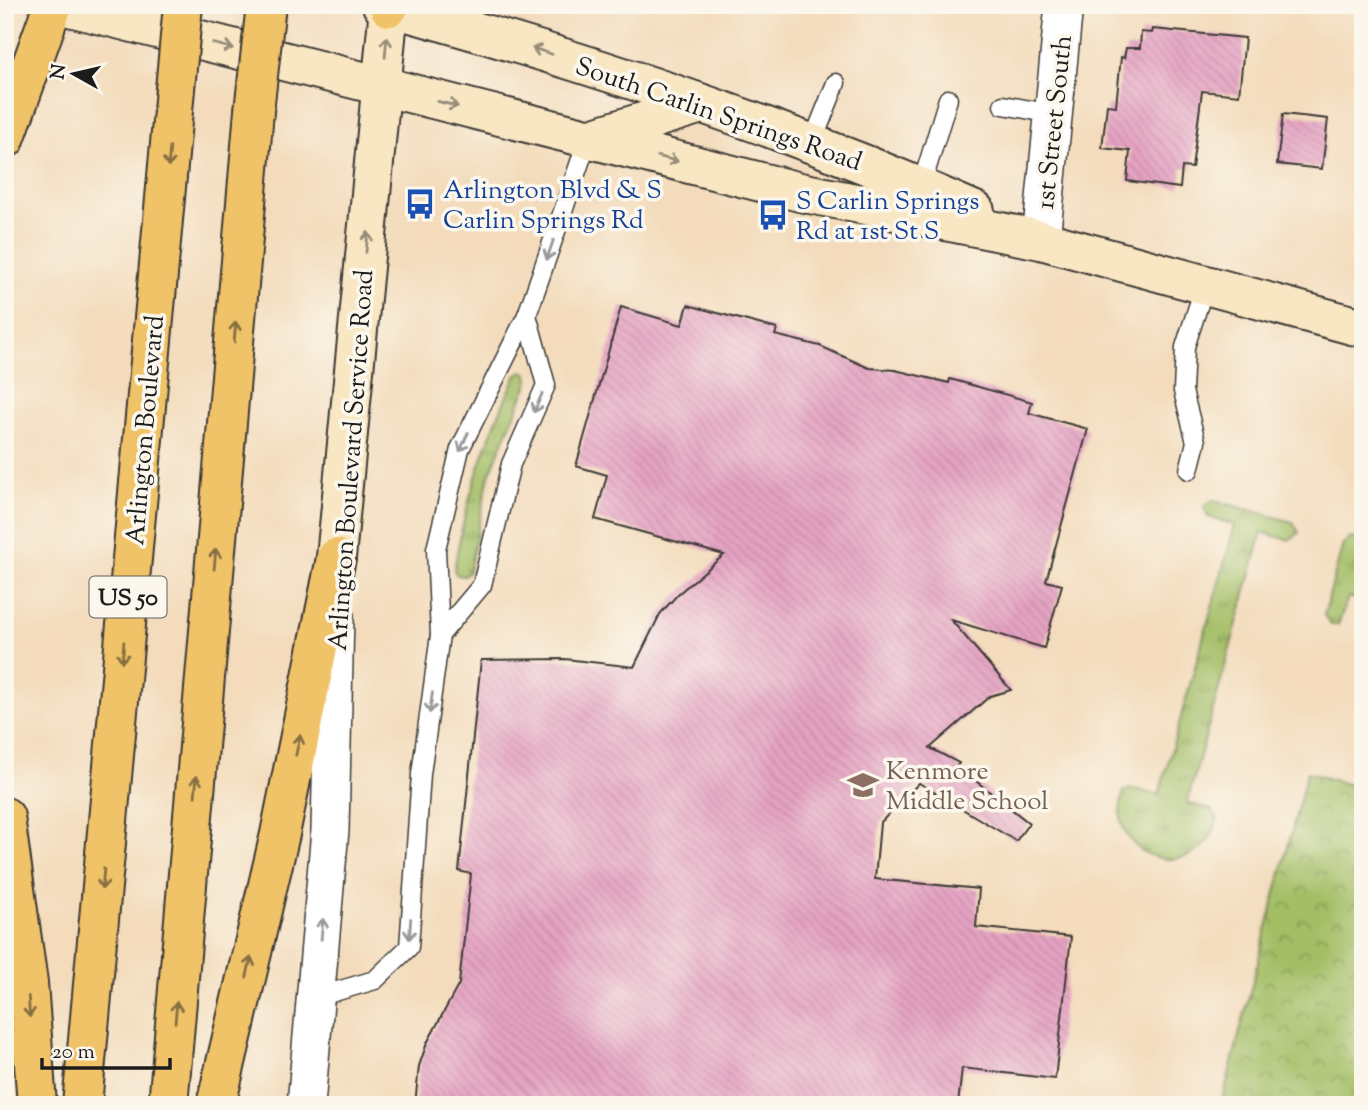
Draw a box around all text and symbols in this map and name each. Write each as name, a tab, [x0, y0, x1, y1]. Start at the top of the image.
street label: 1st Street South	[1028, 33, 1083, 211]
one-way arrow	[379, 36, 392, 59]
north arrow	[38, 38, 108, 108]
one-way arrow	[211, 40, 234, 53]
one-way arrow	[531, 44, 553, 57]
street label: South Carlin Springs Road	[570, 49, 867, 182]
text: N	[45, 63, 74, 81]
one-way arrow	[436, 98, 459, 111]
one-way arrow	[162, 145, 175, 168]
one-way arrow	[657, 153, 679, 166]
place label: Arlington Blvd & S Carlin Springs Rd	[443, 173, 662, 240]
place label: S Carlin Springs Rd at 1st St S	[796, 184, 979, 251]
bus stop icon: Arlington Blvd & S Carlin Springs Rd	[403, 187, 437, 221]
bus stop icon: S Carlin Springs Rd at 1st St S	[756, 198, 790, 232]
one-way arrow	[361, 232, 374, 254]
one-way arrow	[542, 238, 555, 260]
street label: Arlington Boulevard Service Road	[321, 268, 384, 652]
street label: Arlington Boulevard	[118, 313, 175, 547]
one-way arrow	[229, 322, 242, 344]
one-way arrow	[531, 392, 544, 413]
one-way arrow	[457, 431, 470, 452]
one-way arrow	[209, 548, 222, 571]
road number: US 50	[90, 576, 166, 618]
one-way arrow	[116, 640, 129, 663]
one-way arrow	[424, 691, 437, 714]
one-way arrow	[291, 734, 305, 757]
place label: Kenmore Middle School	[886, 754, 1049, 821]
school or university icon: Kenmore Middle School	[846, 768, 880, 802]
one-way arrow	[189, 775, 202, 798]
one-way arrow	[96, 867, 109, 890]
one-way arrow	[316, 918, 329, 940]
one-way arrow	[403, 918, 416, 940]
one-way arrow	[242, 956, 256, 979]
one-way arrow	[23, 995, 36, 1017]
one-way arrow	[170, 1002, 183, 1024]
scale bar	[42, 1026, 170, 1070]
text: 20 m	[52, 1038, 95, 1068]

